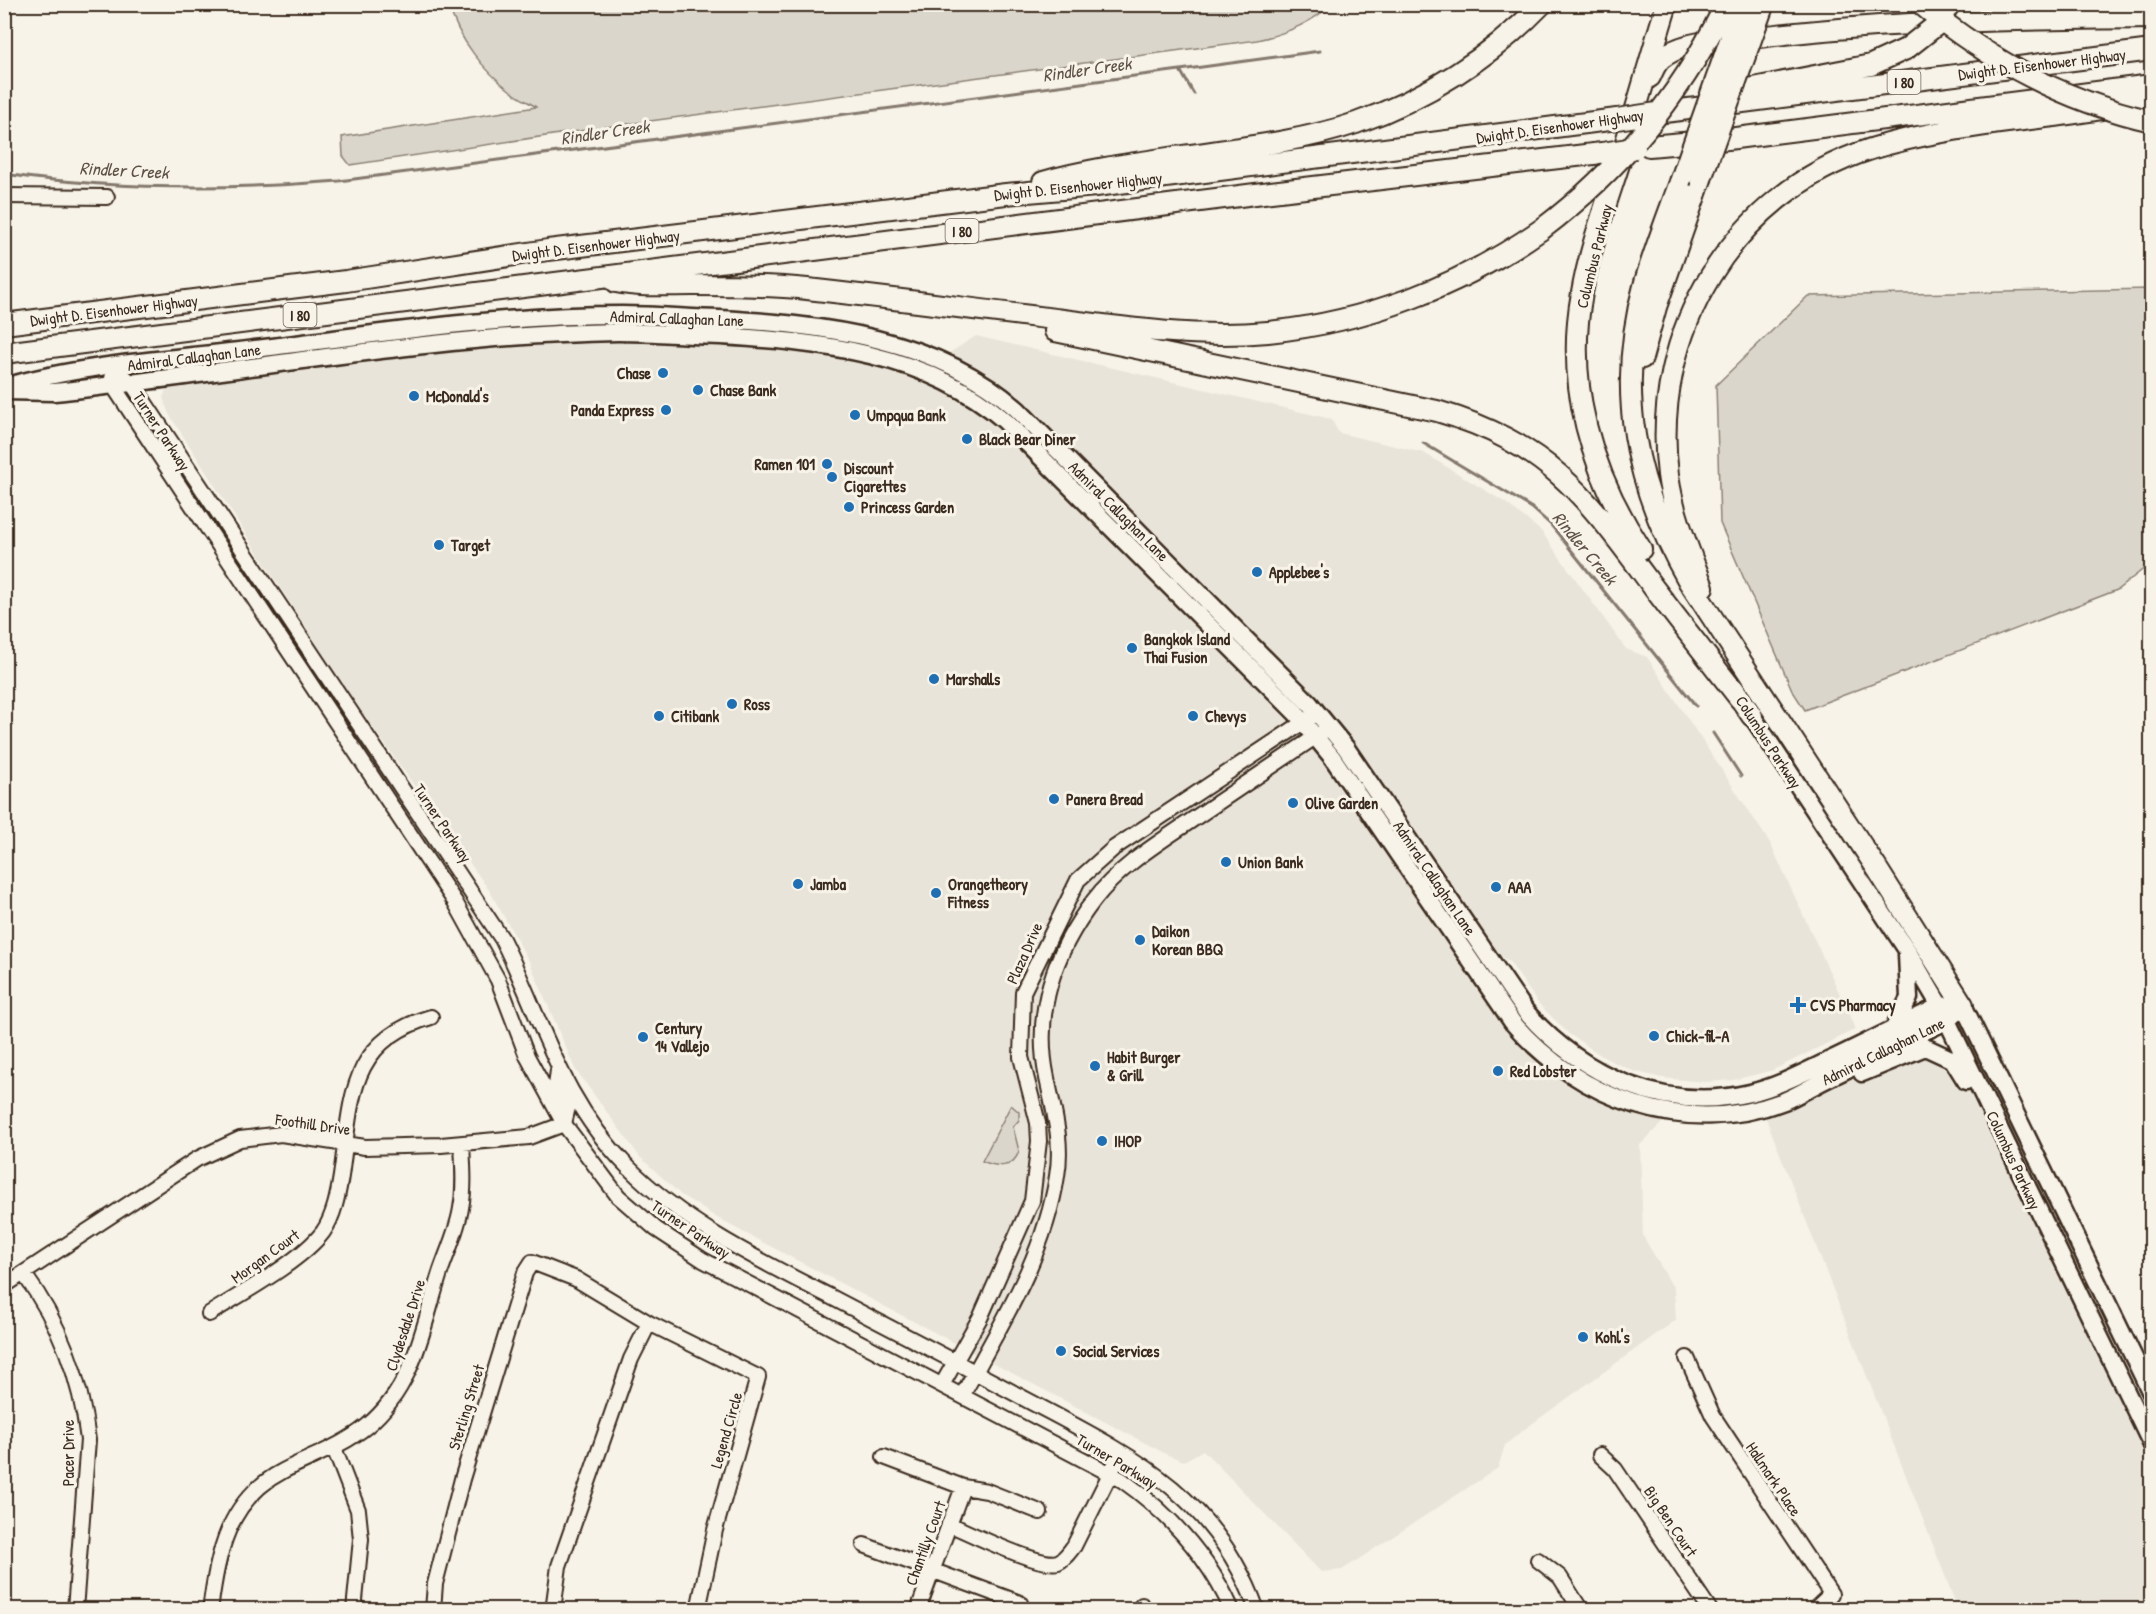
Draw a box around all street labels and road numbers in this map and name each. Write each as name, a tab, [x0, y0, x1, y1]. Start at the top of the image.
street label: Dwight D. Eisenhower Highway	[1957, 43, 2127, 85]
road number: I 80	[1888, 70, 1920, 94]
street label: Dwight D. Eisenhower Highway	[1475, 103, 1645, 149]
street label: Dwight D. Eisenhower Highway	[993, 166, 1163, 206]
street label: Columbus Parkway	[1570, 201, 1618, 310]
road number: I 80	[946, 219, 978, 243]
street label: Dwight D. Eisenhower Highway	[511, 224, 681, 266]
street label: Dwight D. Eisenhower Highway	[29, 289, 199, 331]
road number: I 80	[284, 303, 316, 327]
street label: Admiral Callaghan Lane	[610, 305, 745, 331]
street label: Admiral Callaghan Lane	[126, 338, 262, 376]
street label: Turner Parkway	[128, 387, 196, 475]
street label: Admiral Callaghan Lane	[1064, 456, 1175, 567]
street label: Columbus Parkway	[1731, 691, 1807, 793]
street label: Turner Parkway	[409, 779, 478, 867]
street label: Admiral Callaghan Lane	[1388, 816, 1482, 940]
street label: Plaza Drive	[1001, 918, 1048, 987]
street label: Admiral Callaghan Lane	[1818, 1011, 1949, 1090]
street label: Columbus Parkway	[1981, 1107, 2047, 1213]
street label: Foothill Drive	[273, 1108, 352, 1140]
street label: Turner Parkway	[647, 1195, 735, 1264]
street label: Morgan Court	[226, 1223, 304, 1288]
street label: Clydesdale Drive	[380, 1276, 430, 1374]
street label: Sterling Street	[443, 1361, 490, 1453]
street label: Legend Circle	[705, 1389, 748, 1471]
street label: Pacer Drive	[57, 1419, 79, 1486]
street label: Turner Parkway	[1072, 1428, 1162, 1494]
street label: Hallmark Place	[1741, 1438, 1807, 1521]
street label: Big Ben Court	[1639, 1481, 1703, 1561]
street label: Chantilly Court	[899, 1497, 951, 1588]

